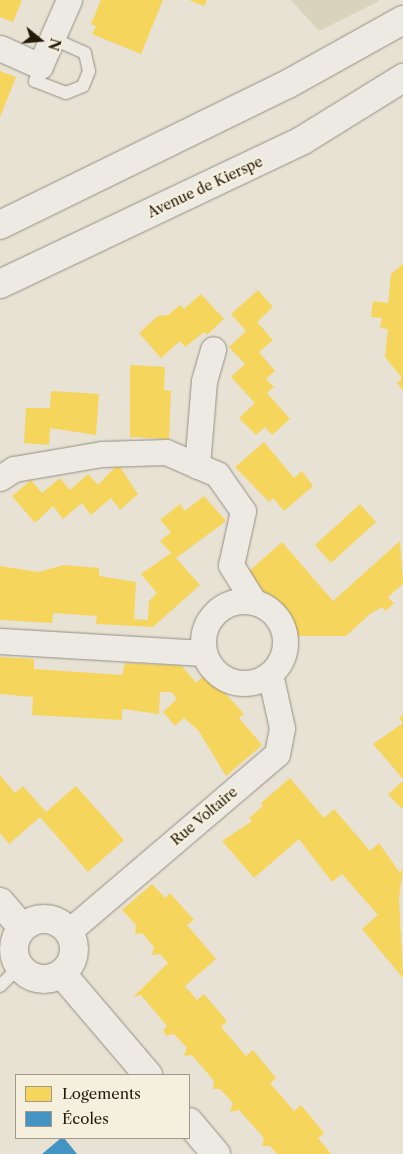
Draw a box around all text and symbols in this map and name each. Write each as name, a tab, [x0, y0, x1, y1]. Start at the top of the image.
north arrow	[15, 15, 65, 65]
text: N	[44, 36, 65, 53]
street label: Avenue de Kierspe	[145, 153, 265, 221]
street label: Rue Voltaire	[167, 783, 241, 849]
legend	[15, 1074, 190, 1139]
text: Logements	[62, 1084, 141, 1103]
text: Écoles	[62, 1109, 109, 1128]

